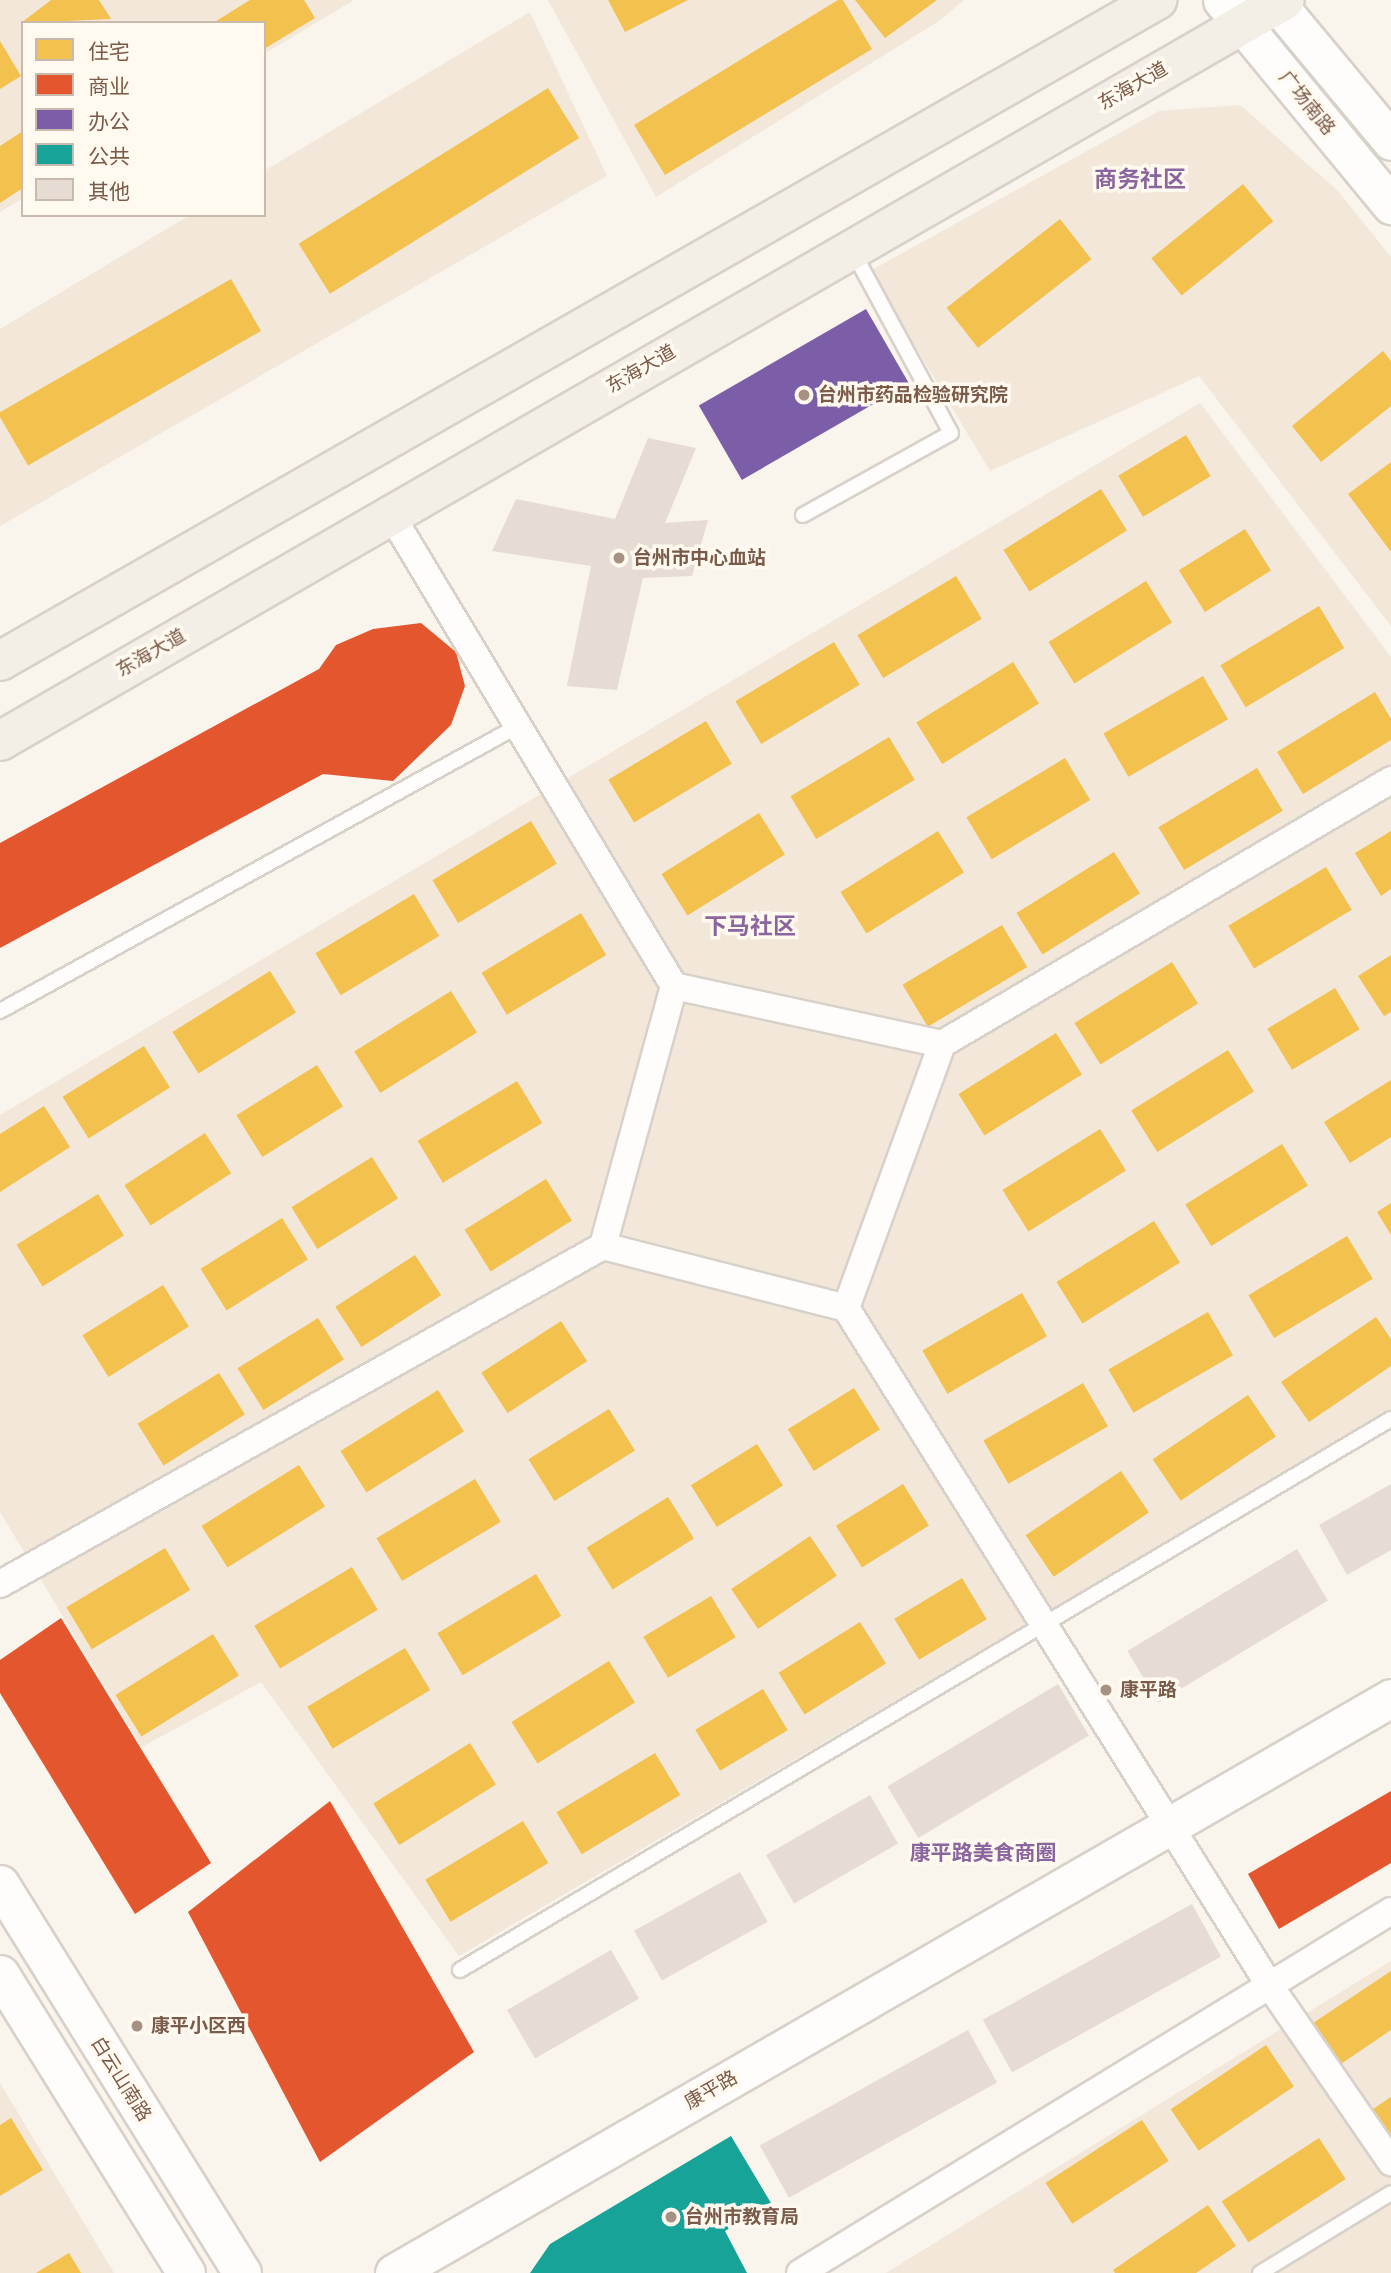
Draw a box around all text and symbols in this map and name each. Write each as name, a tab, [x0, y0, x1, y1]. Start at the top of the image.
legend	[21, 21, 266, 217]
text: 住宅	[88, 39, 130, 63]
street label: 东海大道	[1094, 57, 1172, 115]
street label: 广场南路	[1274, 66, 1340, 140]
text: 商业	[88, 74, 130, 98]
text: 办公	[88, 109, 130, 133]
text: 公共	[88, 144, 130, 168]
district label: 商务社区	[1094, 165, 1186, 193]
text: 其他	[88, 179, 130, 203]
street label: 东海大道	[602, 340, 680, 398]
place label: 台州市药品检验研究院	[818, 384, 1008, 406]
marker: 台州市药品检验研究院	[796, 387, 812, 403]
place label: 台州市中心血站	[633, 547, 766, 569]
marker: 台州市中心血站	[611, 550, 627, 566]
street label: 东海大道	[112, 624, 190, 682]
district label: 下马社区	[704, 912, 796, 940]
place label: 康平路	[1120, 1679, 1177, 1701]
marker: 康平路	[1098, 1682, 1114, 1698]
district label: 康平路美食商圈	[910, 1839, 1056, 1865]
place label: 康平小区西	[151, 2015, 246, 2037]
marker: 康平小区西	[129, 2018, 145, 2034]
street label: 白云山南路	[86, 2033, 156, 2125]
street label: 康平路	[681, 2066, 741, 2114]
place label: 台州市教育局	[685, 2206, 799, 2228]
marker: 台州市教育局	[663, 2209, 679, 2225]

